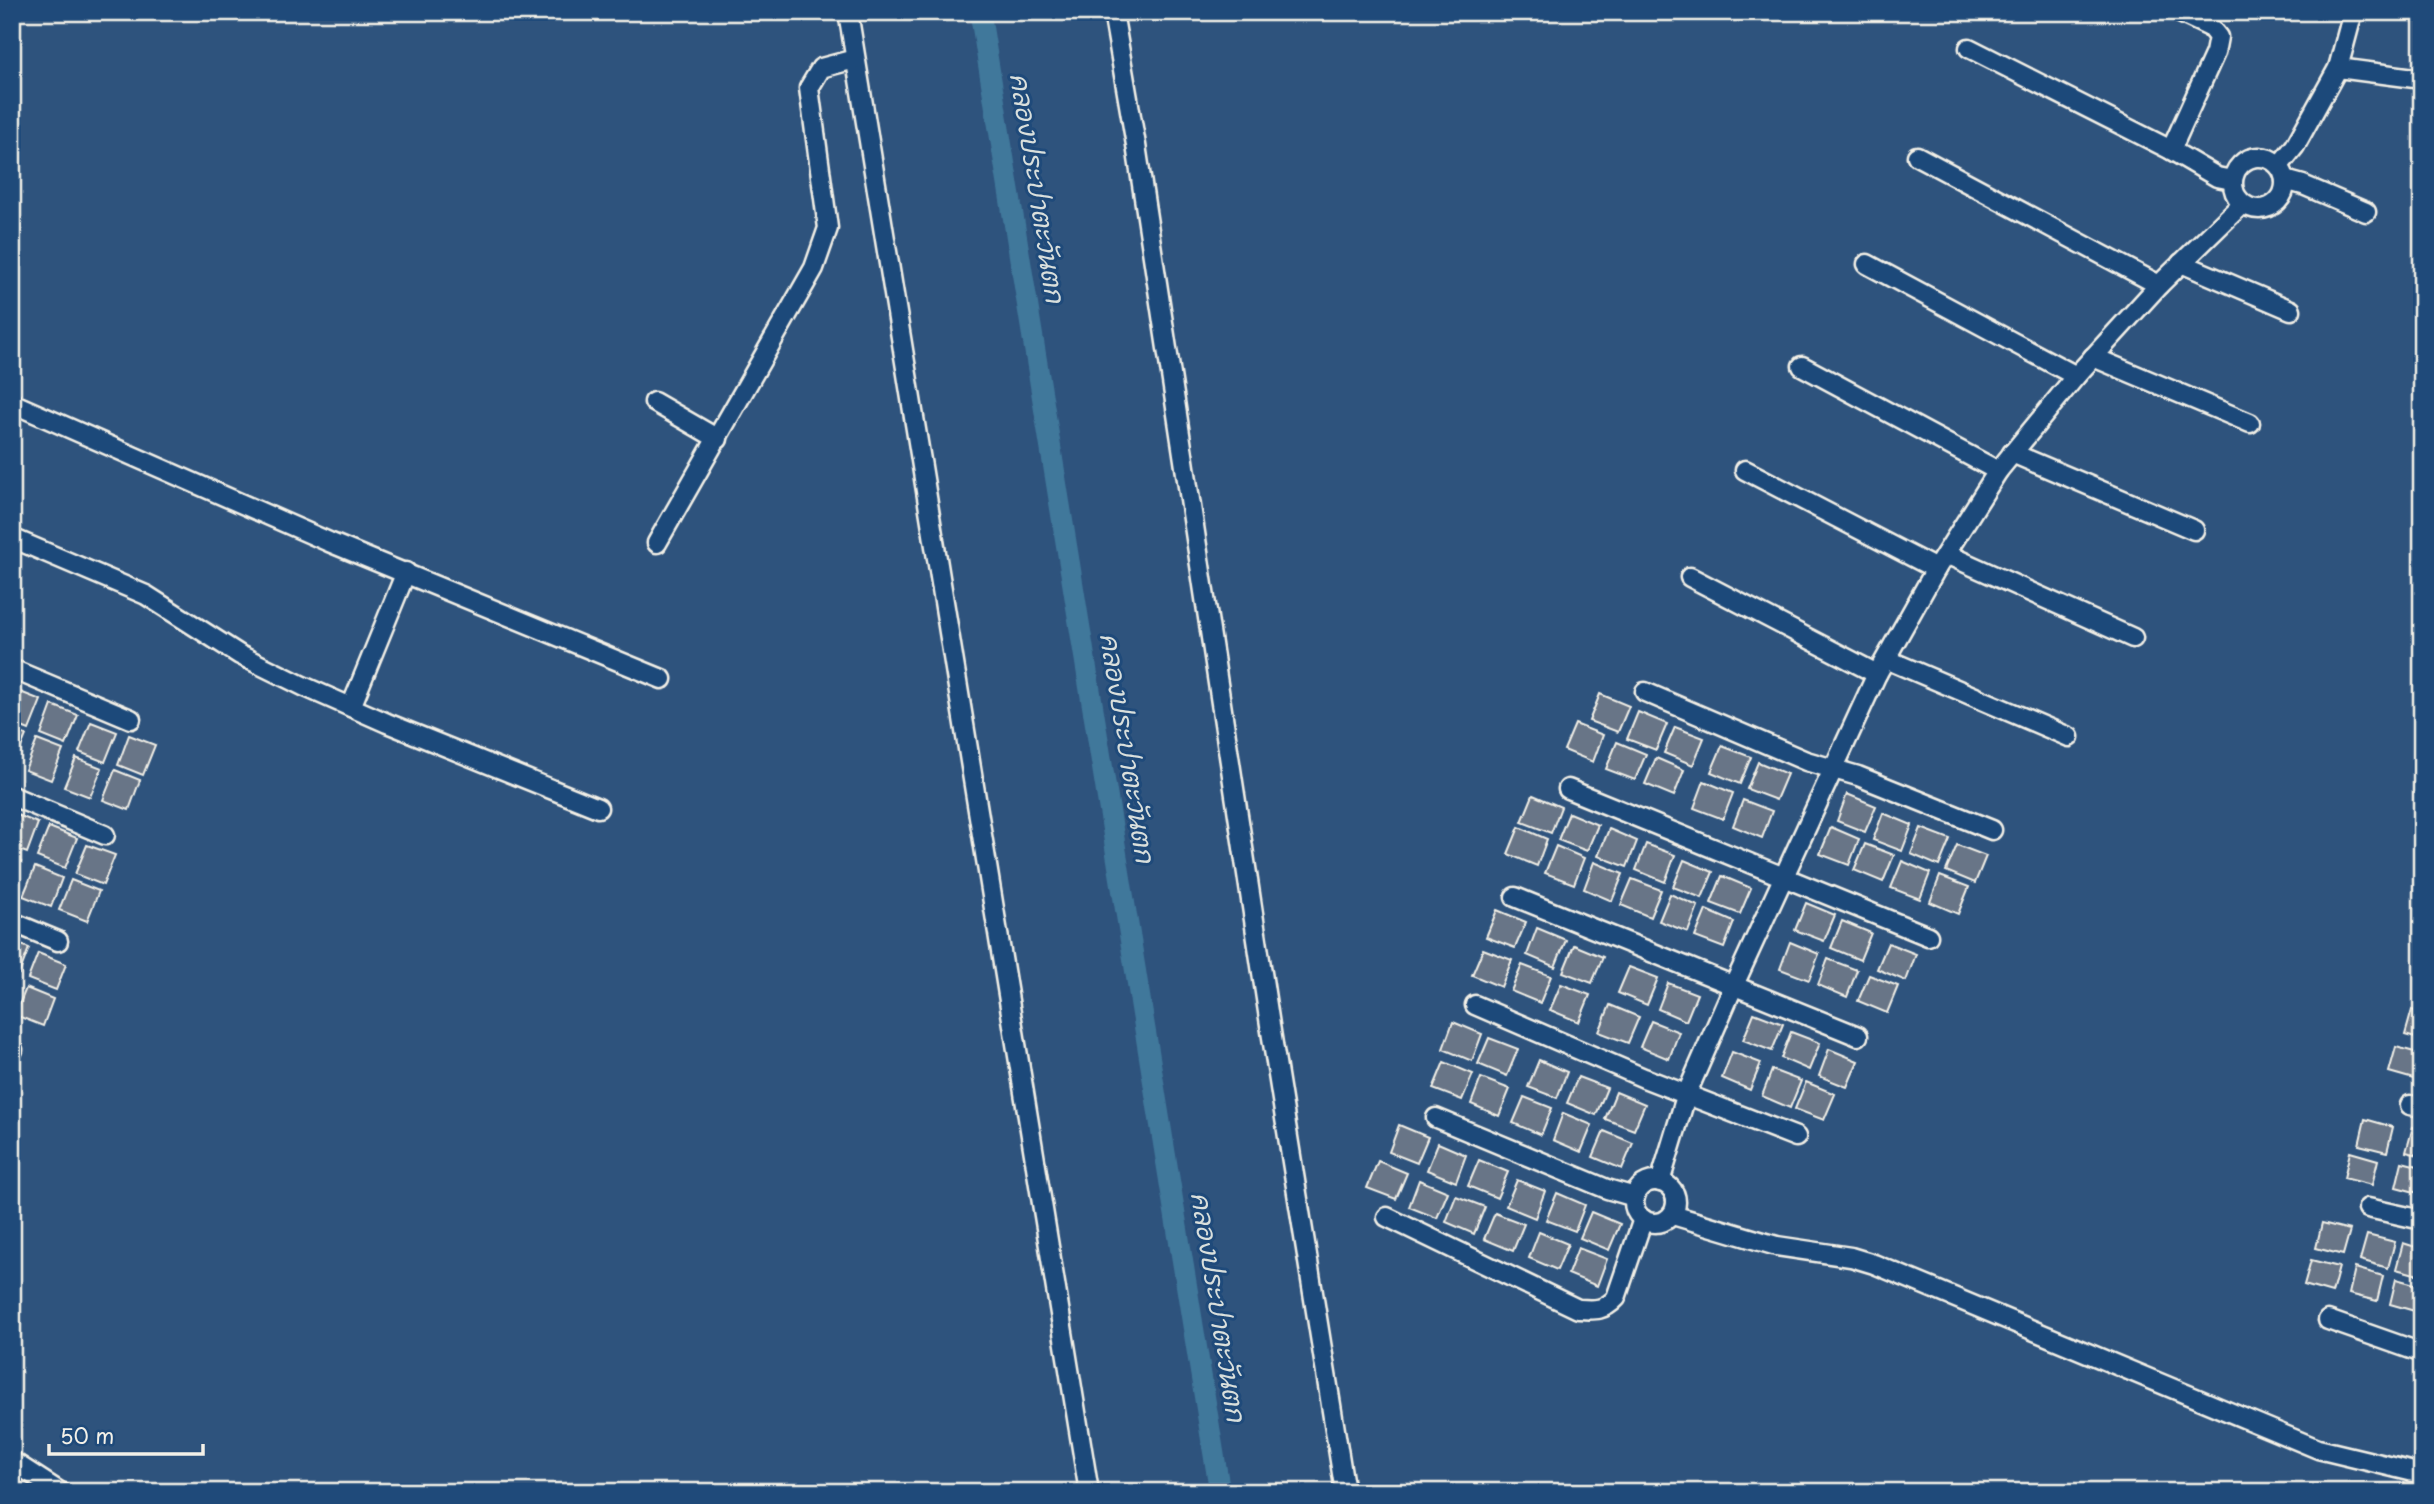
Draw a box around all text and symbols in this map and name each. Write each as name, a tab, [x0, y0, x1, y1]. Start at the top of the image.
water label: คลองประปาตะวันตก	[1001, 70, 1076, 307]
water label: คลองประปาตะวันตก	[1091, 630, 1166, 867]
water label: คลองประปาตะวันตก	[1182, 1189, 1257, 1426]
scale bar	[49, 1413, 203, 1457]
text: 50 m	[60, 1419, 114, 1451]

